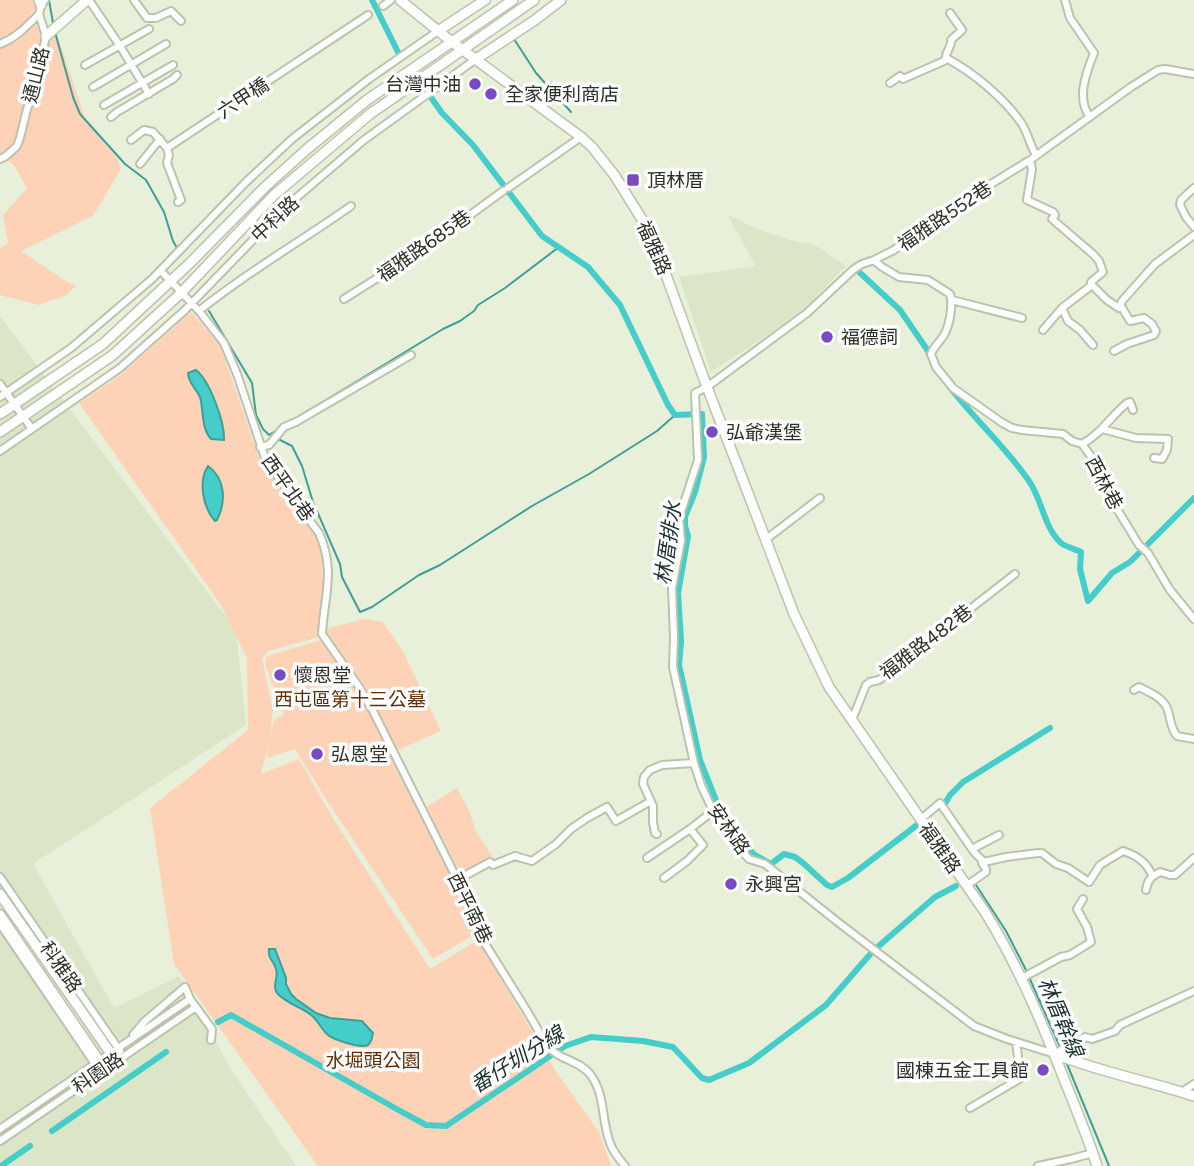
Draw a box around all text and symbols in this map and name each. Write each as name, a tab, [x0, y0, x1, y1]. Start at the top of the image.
street label: 通山路	[18, 45, 54, 105]
street label: 六甲橋	[213, 73, 273, 123]
place label: 台灣中油	[385, 73, 461, 96]
marker: 台灣中油	[467, 76, 483, 92]
place label: 全家便利商店	[505, 83, 619, 106]
marker: 全家便利商店	[483, 86, 499, 102]
place label: 頂林厝	[647, 169, 704, 192]
marker: 頂林厝	[625, 172, 641, 188]
street label: 福雅路552巷	[894, 176, 996, 256]
street label: 中科路	[246, 191, 304, 247]
street label: 福雅路685巷	[373, 205, 475, 287]
street label: 福雅路	[632, 217, 676, 279]
place label: 福德詞	[841, 326, 898, 349]
marker: 福德詞	[819, 329, 835, 345]
place label: 弘爺漢堡	[726, 421, 802, 444]
marker: 弘爺漢堡	[704, 424, 720, 440]
street label: 西平北巷	[257, 450, 319, 526]
street label: 西林巷	[1080, 452, 1128, 514]
water label: 林厝排水	[650, 499, 686, 586]
street label: 福雅路482巷	[875, 600, 977, 684]
place label: 懷恩堂	[294, 664, 351, 687]
marker: 懷恩堂	[272, 667, 288, 683]
park label: 西屯區第十三公墓	[274, 688, 426, 711]
place label: 弘恩堂	[331, 743, 388, 766]
marker: 弘恩堂	[309, 746, 325, 762]
street label: 安林路	[703, 799, 755, 859]
street label: 福雅路	[914, 818, 966, 878]
street label: 西平南巷	[443, 869, 497, 947]
place label: 永興宮	[745, 873, 802, 896]
marker: 永興宮	[723, 876, 739, 892]
street label: 科雅路	[35, 937, 87, 997]
water label: 林厝幹線	[1033, 973, 1090, 1062]
water label: 番仔圳分線	[466, 1020, 570, 1097]
street label: 科園路	[68, 1048, 128, 1098]
park label: 水堀頭公園	[325, 1049, 421, 1072]
place label: 國棟五金工具館	[896, 1059, 1029, 1082]
marker: 國棟五金工具館	[1035, 1062, 1051, 1078]

